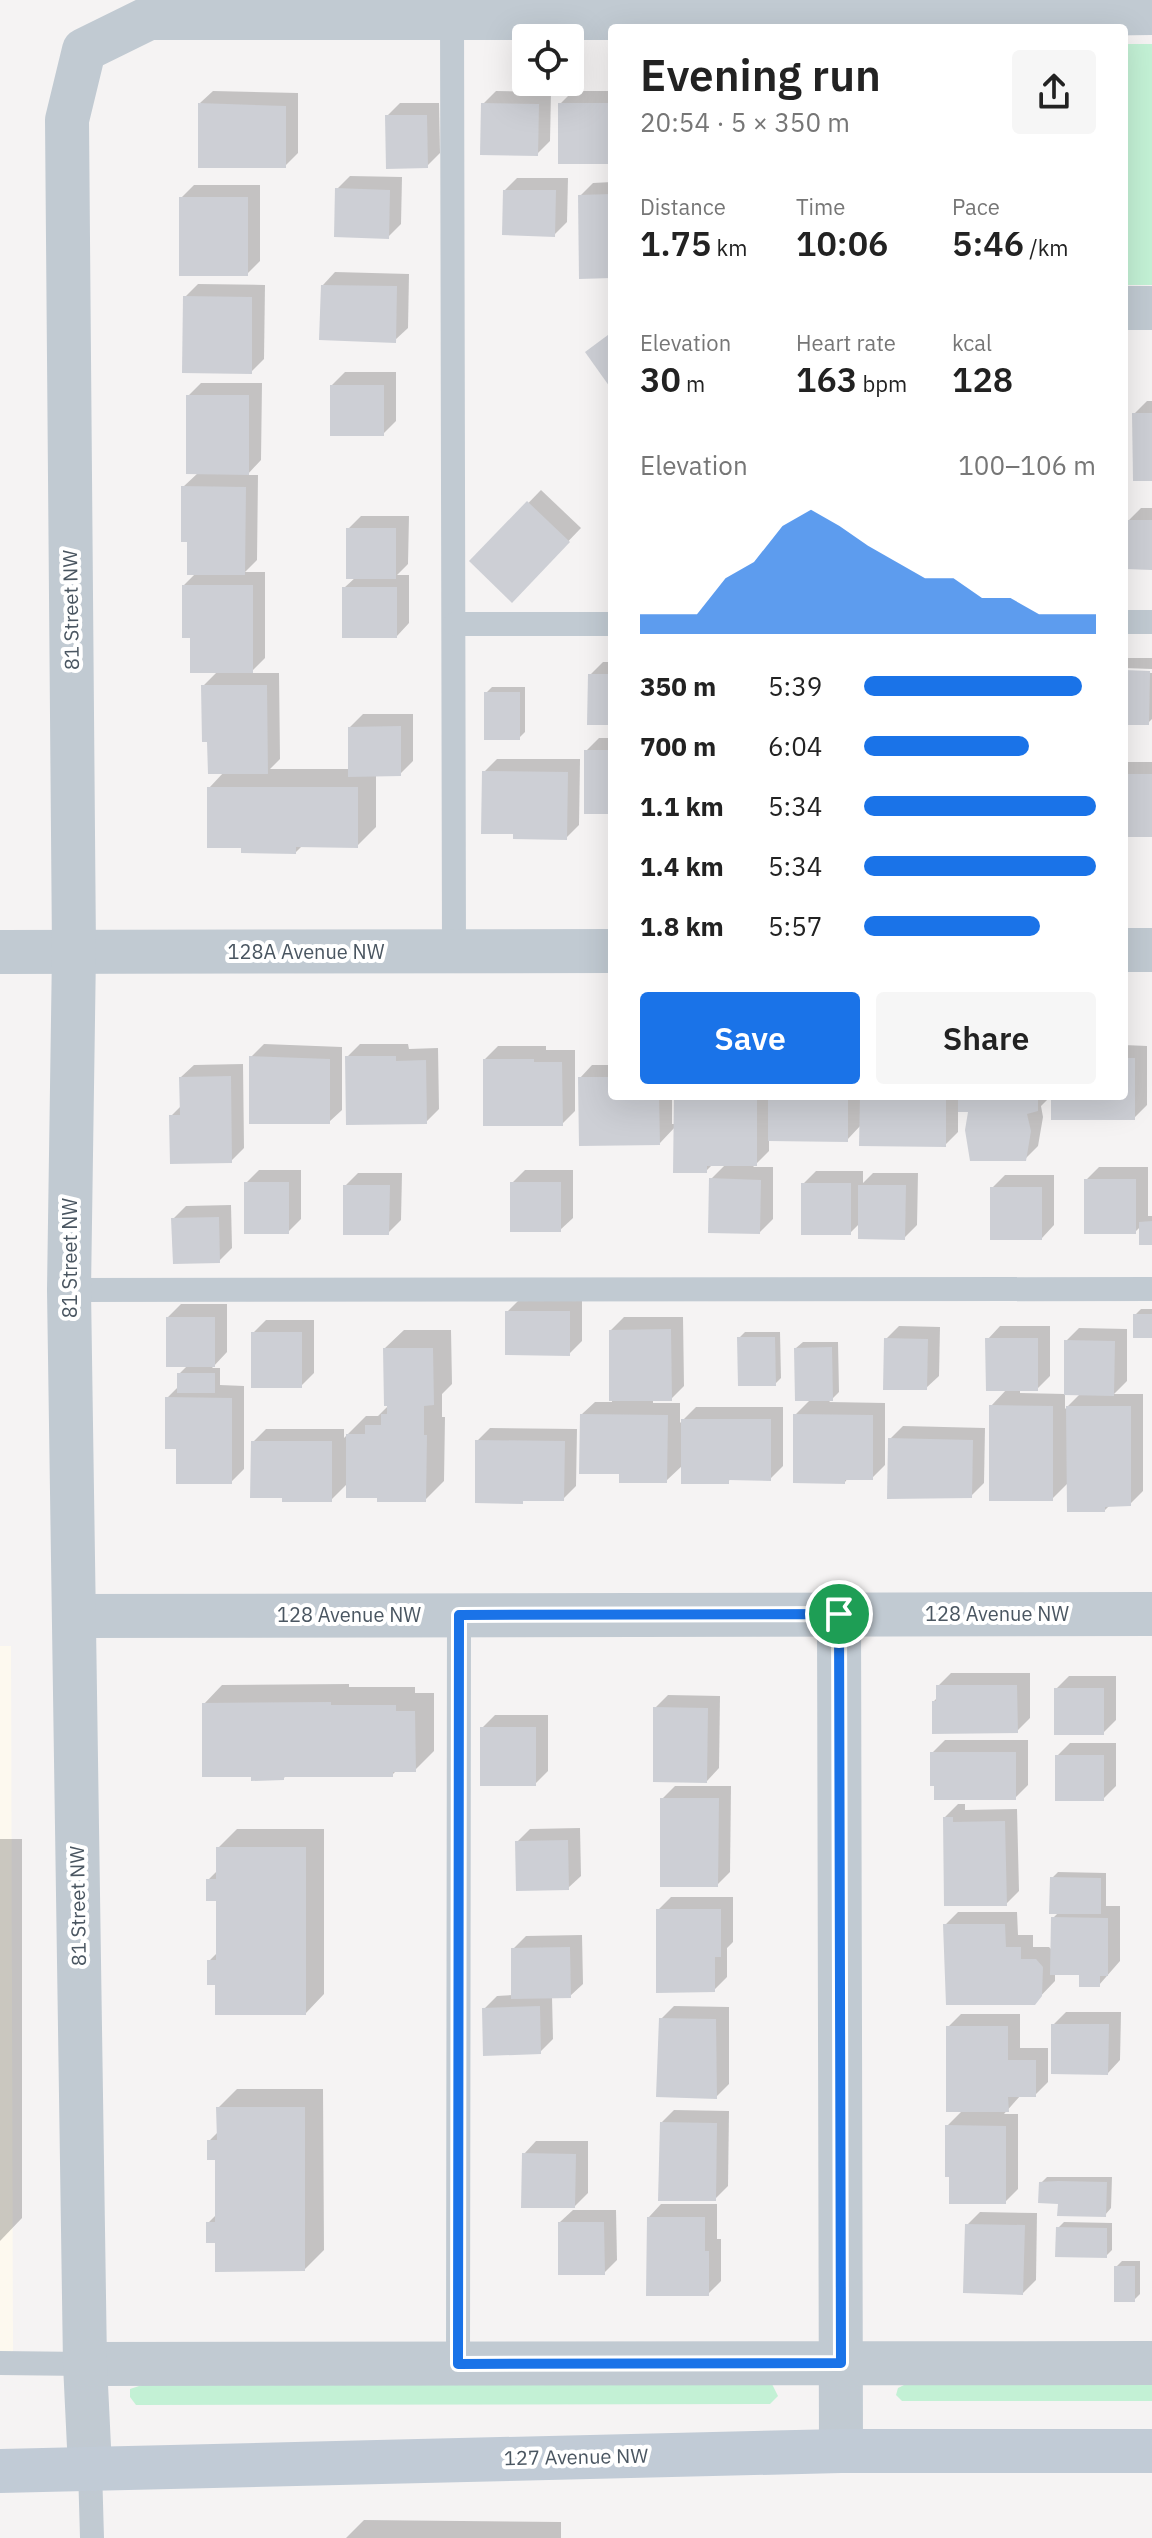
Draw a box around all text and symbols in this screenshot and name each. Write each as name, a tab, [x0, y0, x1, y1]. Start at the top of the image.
map controls	[512, 24, 584, 96]
button: locate	[512, 24, 584, 96]
text: Evening run	[640, 46, 881, 103]
button: share	[1012, 50, 1096, 134]
text: 20:54 · 5 × 350 m	[640, 105, 850, 139]
text: Distance	[640, 192, 726, 221]
text: Time	[796, 192, 845, 221]
text: Pace	[952, 192, 1000, 221]
text: 1.75	[640, 221, 711, 265]
text: 10:06	[796, 221, 888, 265]
text: 5:46	[952, 221, 1024, 265]
text: km	[711, 233, 747, 262]
text: /km	[1024, 233, 1068, 262]
text: Elevation	[640, 328, 731, 357]
text: Heart rate	[796, 328, 896, 357]
text: kcal	[952, 328, 992, 357]
text: 30	[640, 357, 681, 401]
text: 163	[796, 357, 857, 401]
text: 128	[952, 357, 1013, 401]
text: m	[681, 369, 705, 398]
text: bpm	[857, 369, 907, 398]
text: Elevation	[640, 448, 748, 482]
text: 100–106 m	[958, 448, 1096, 482]
street label: 81 Street NW	[56, 549, 85, 670]
text: 350 m	[640, 669, 716, 703]
text: 5:39	[768, 669, 822, 703]
text: 700 m	[640, 729, 716, 763]
text: 6:04	[768, 729, 822, 763]
text: 1.1 km	[640, 789, 724, 823]
text: 5:34	[768, 789, 822, 823]
text: 1.4 km	[640, 849, 724, 883]
text: 5:34	[768, 849, 822, 883]
text: 1.8 km	[640, 909, 724, 943]
text: 5:57	[768, 909, 822, 943]
street label: 128A Avenue NW	[228, 938, 385, 965]
button: Save	[640, 992, 860, 1084]
button: Share	[876, 992, 1096, 1084]
street label: 81 Street NW	[56, 1198, 83, 1318]
pin	[805, 1580, 873, 1648]
icon: arrive	[817, 1592, 861, 1636]
street label: 128 Avenue NW	[925, 1600, 1069, 1627]
street label: 128 Avenue NW	[277, 1601, 421, 1628]
street label: 81 Street NW	[63, 1845, 92, 1966]
street label: 127 Avenue NW	[504, 2442, 648, 2471]

